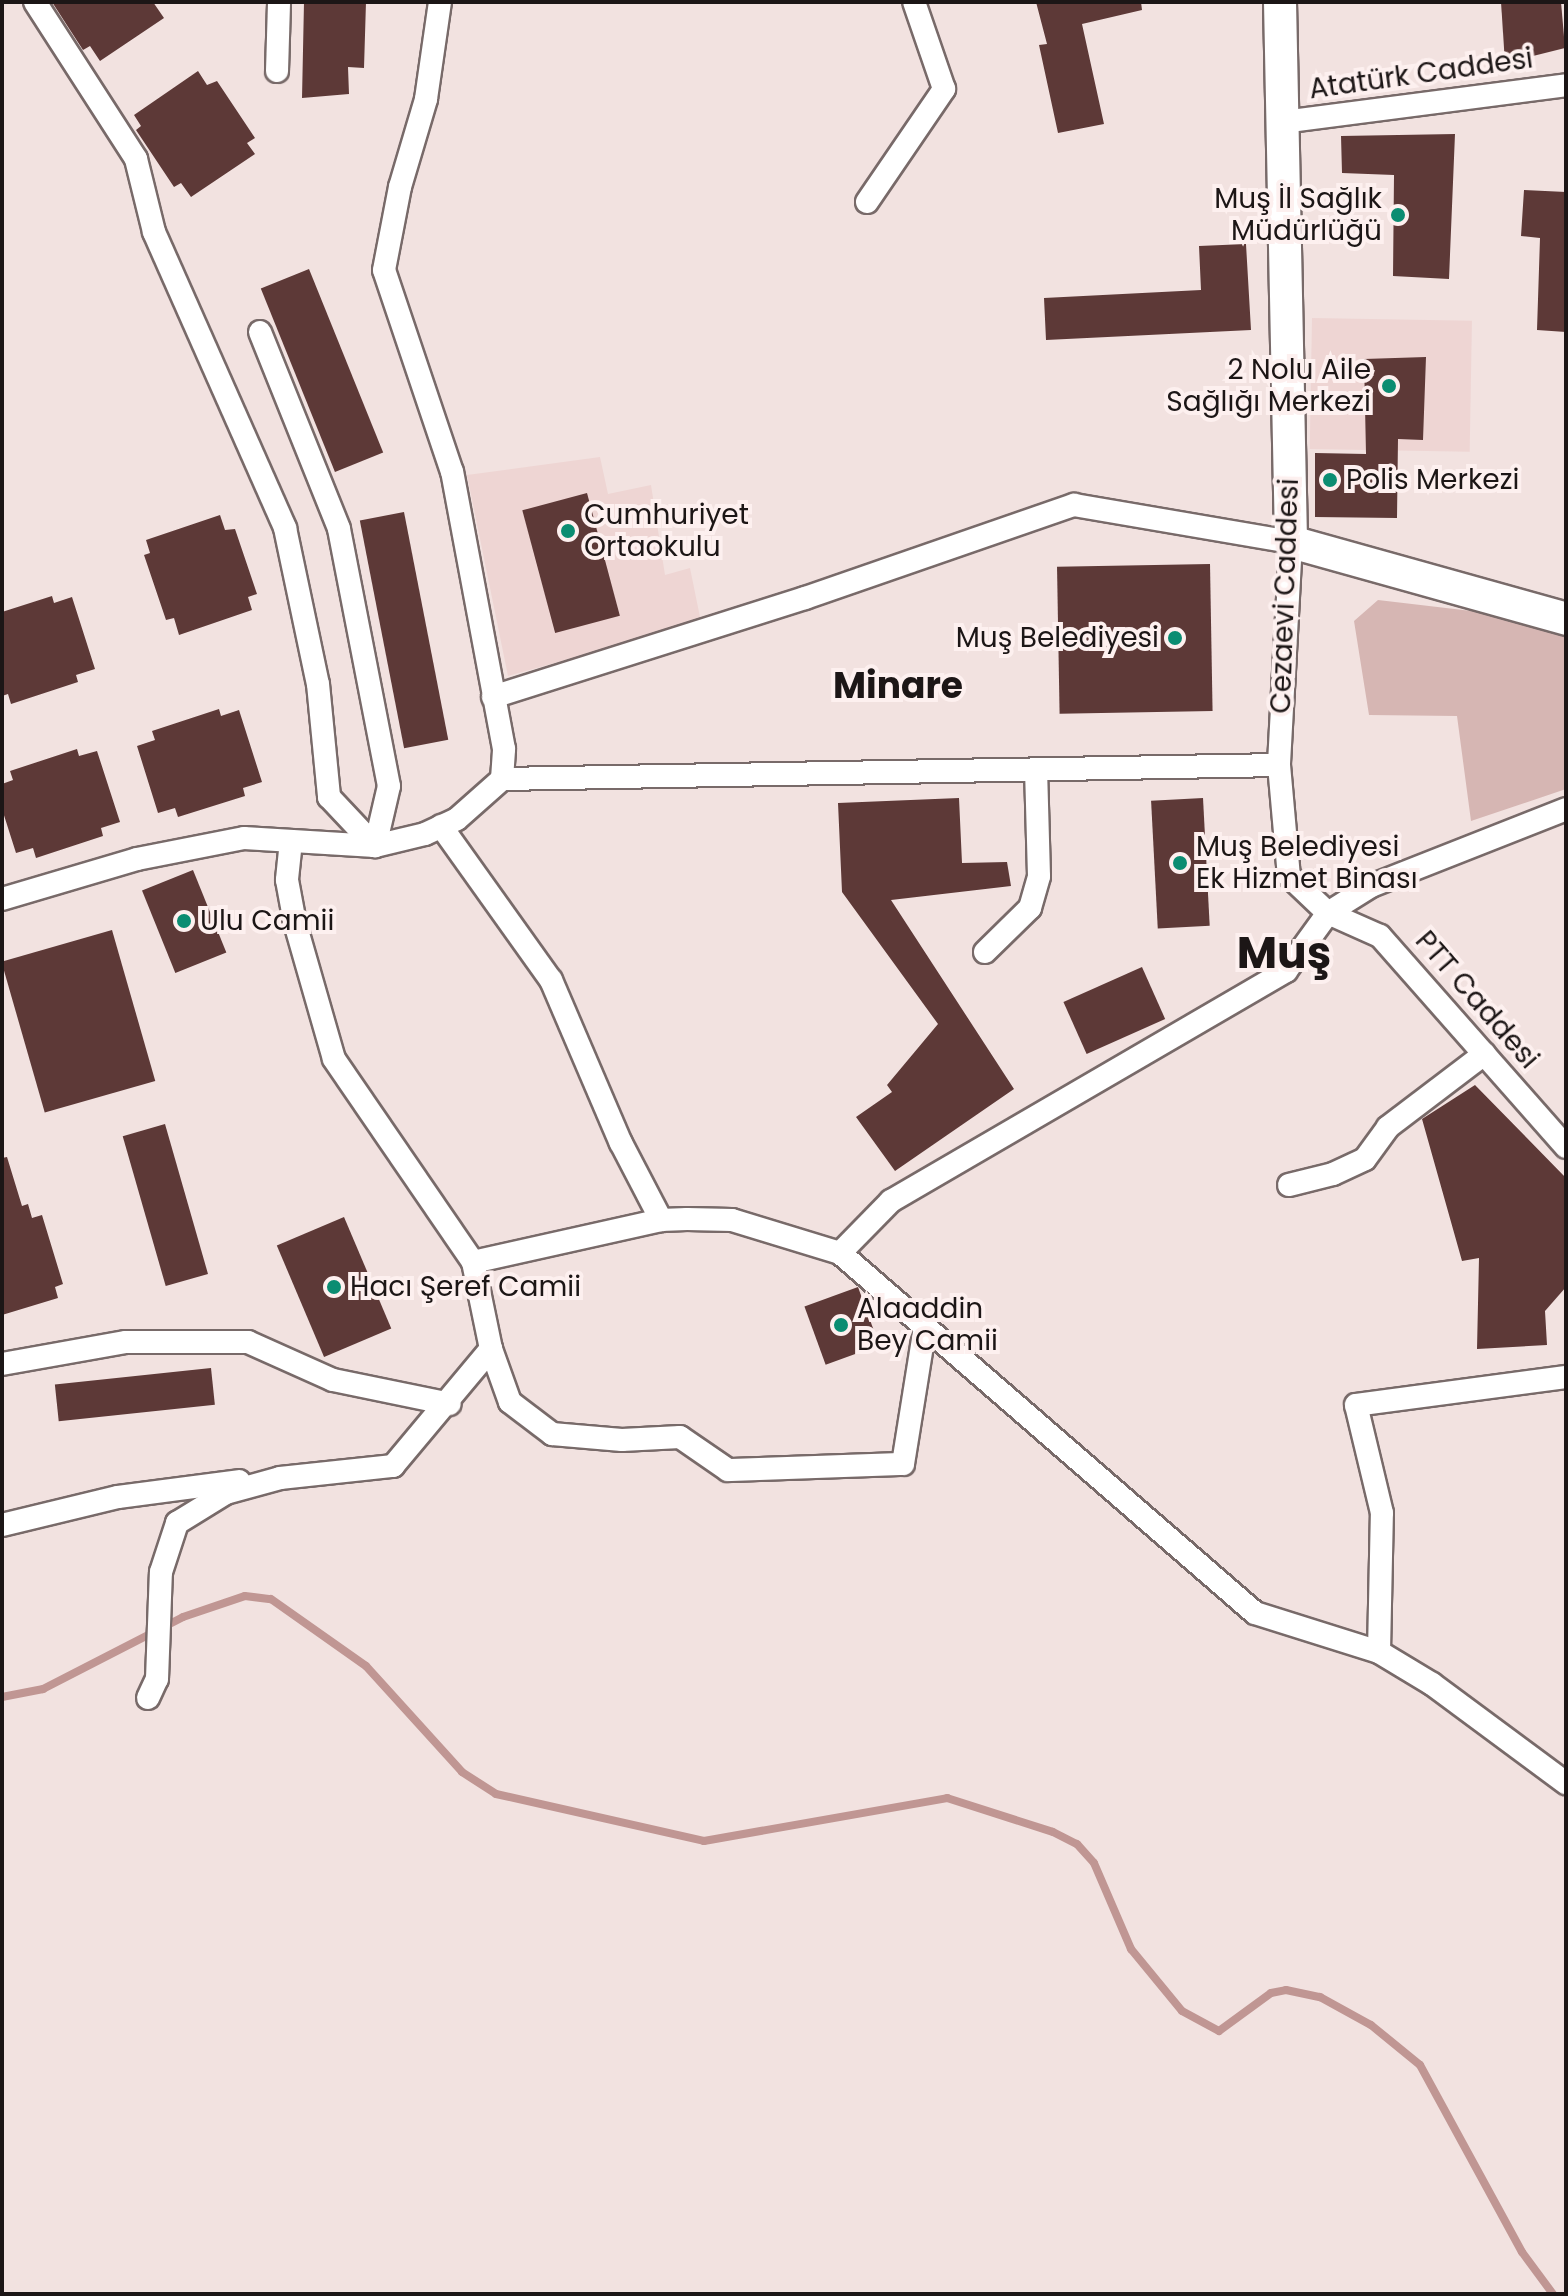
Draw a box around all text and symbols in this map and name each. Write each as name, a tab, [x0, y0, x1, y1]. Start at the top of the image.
street label: Atatürk Caddesi	[1307, 42, 1535, 106]
place label: Muş İl Sağlık Müdürlüğü	[1214, 182, 1382, 248]
marker: Muş İl Sağlık Müdürlüğü	[1389, 206, 1407, 224]
place label: 2 Nolu Aile Sağlığı Merkezi	[1166, 353, 1371, 419]
marker: 2 Nolu Aile Sağlığı Merkezi	[1378, 375, 1400, 397]
place label: Polis Merkezi	[1346, 463, 1519, 497]
marker: Polis Merkezi	[1321, 471, 1339, 489]
street label: Cezaevi Caddesi	[1264, 478, 1306, 714]
place label: Cumhuriyet Ortaokulu	[584, 498, 749, 564]
marker: Cumhuriyet Ortaokulu	[559, 522, 577, 540]
place label: Muş Belediyesi	[956, 621, 1159, 655]
marker: Muş Belediyesi	[1166, 629, 1184, 647]
district label: Minare	[833, 664, 963, 708]
place label: Muş Belediyesi Ek Hizmet Binası	[1196, 830, 1418, 896]
marker: Muş Belediyesi Ek Hizmet Binası	[1171, 854, 1189, 872]
place label: Ulu Camii	[200, 904, 334, 938]
marker: Ulu Camii	[175, 912, 193, 930]
street label: PTT Caddesi	[1408, 924, 1546, 1076]
district label: Muş	[1237, 927, 1331, 979]
place label: Hacı Şeref Camii	[350, 1270, 581, 1304]
marker: Hacı Şeref Camii	[325, 1278, 343, 1296]
place label: Alaaddin Bey Camii	[857, 1292, 998, 1358]
marker: Alaaddin Bey Camii	[832, 1316, 850, 1334]

